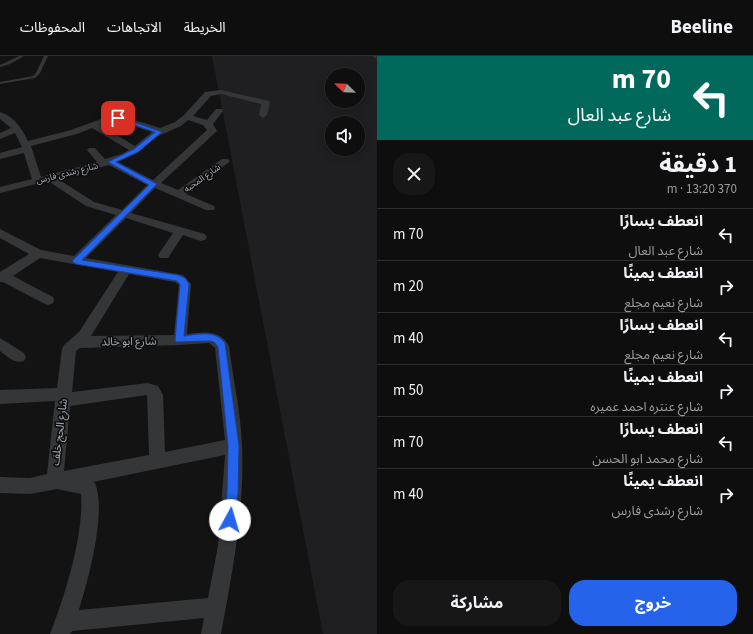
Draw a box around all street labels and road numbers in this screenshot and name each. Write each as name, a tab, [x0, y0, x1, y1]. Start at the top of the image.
street label: شارع رشدى فارس	[35, 160, 99, 187]
street label: شارع المحبه	[181, 161, 223, 196]
street label: شارع ابو خالد	[101, 334, 157, 349]
street label: شارع الحج خلف	[48, 397, 71, 466]

